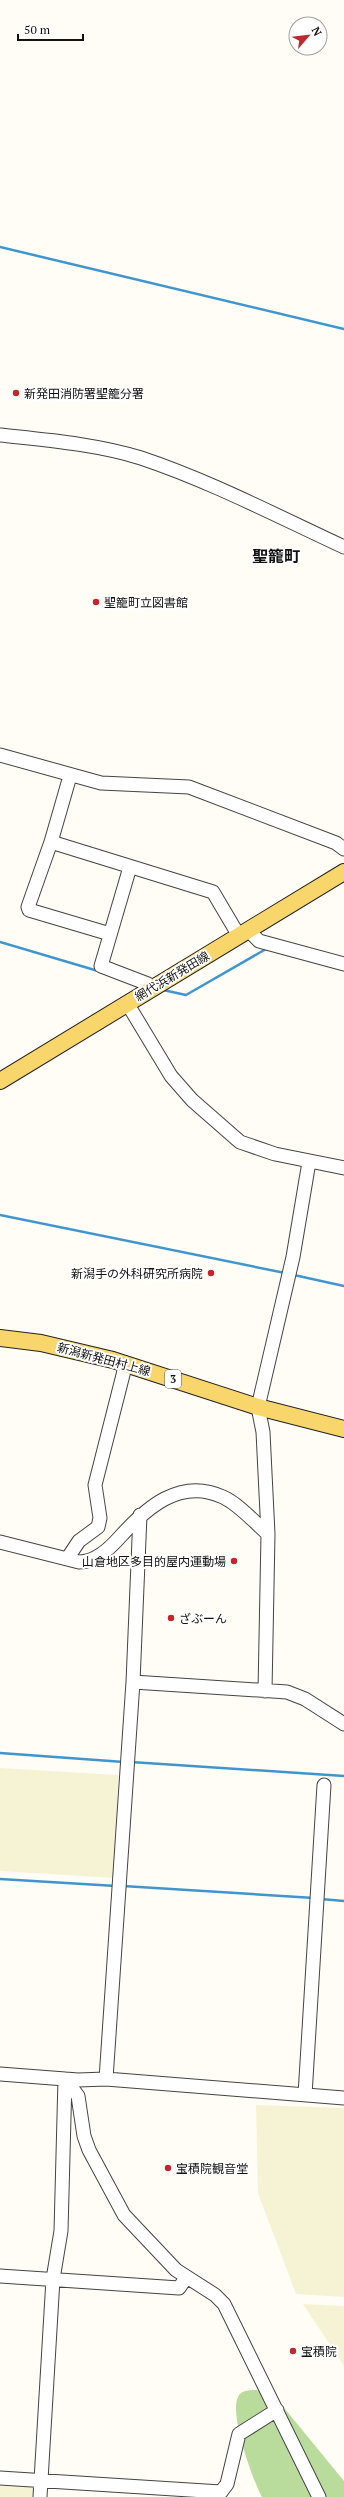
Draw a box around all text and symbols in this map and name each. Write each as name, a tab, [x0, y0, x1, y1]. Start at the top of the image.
scale bar	[18, 16, 83, 42]
north arrow	[288, 16, 328, 56]
text: 50 m	[24, 22, 51, 37]
text: N	[309, 24, 325, 39]
place label: 新発田消防署聖籠分署	[24, 386, 144, 401]
marker: 新発田消防署聖籠分署	[11, 388, 21, 398]
district label: 聖籠町	[252, 545, 300, 567]
place label: 聖籠町立図書館	[104, 595, 188, 610]
marker: 聖籠町立図書館	[91, 597, 101, 607]
street label: 網代浜新発田線	[132, 948, 212, 1004]
place label: 新潟手の外科研究所病院	[71, 1266, 203, 1281]
marker: 新潟手の外科研究所病院	[206, 1268, 216, 1278]
street label: 新潟新発田村上線	[56, 1339, 152, 1379]
road number: 3	[165, 1370, 181, 1388]
place label: 山倉地区多目的屋内運動場	[82, 1554, 226, 1569]
marker: 山倉地区多目的屋内運動場	[229, 1556, 239, 1566]
place label: ざぶーん	[179, 1611, 227, 1626]
marker: ざぶーん	[166, 1613, 176, 1623]
place label: 宝積院観音堂	[176, 2161, 248, 2176]
marker: 宝積院観音堂	[163, 2163, 173, 2173]
place label: 宝積院	[301, 2344, 337, 2359]
marker: 宝積院	[288, 2346, 298, 2356]

